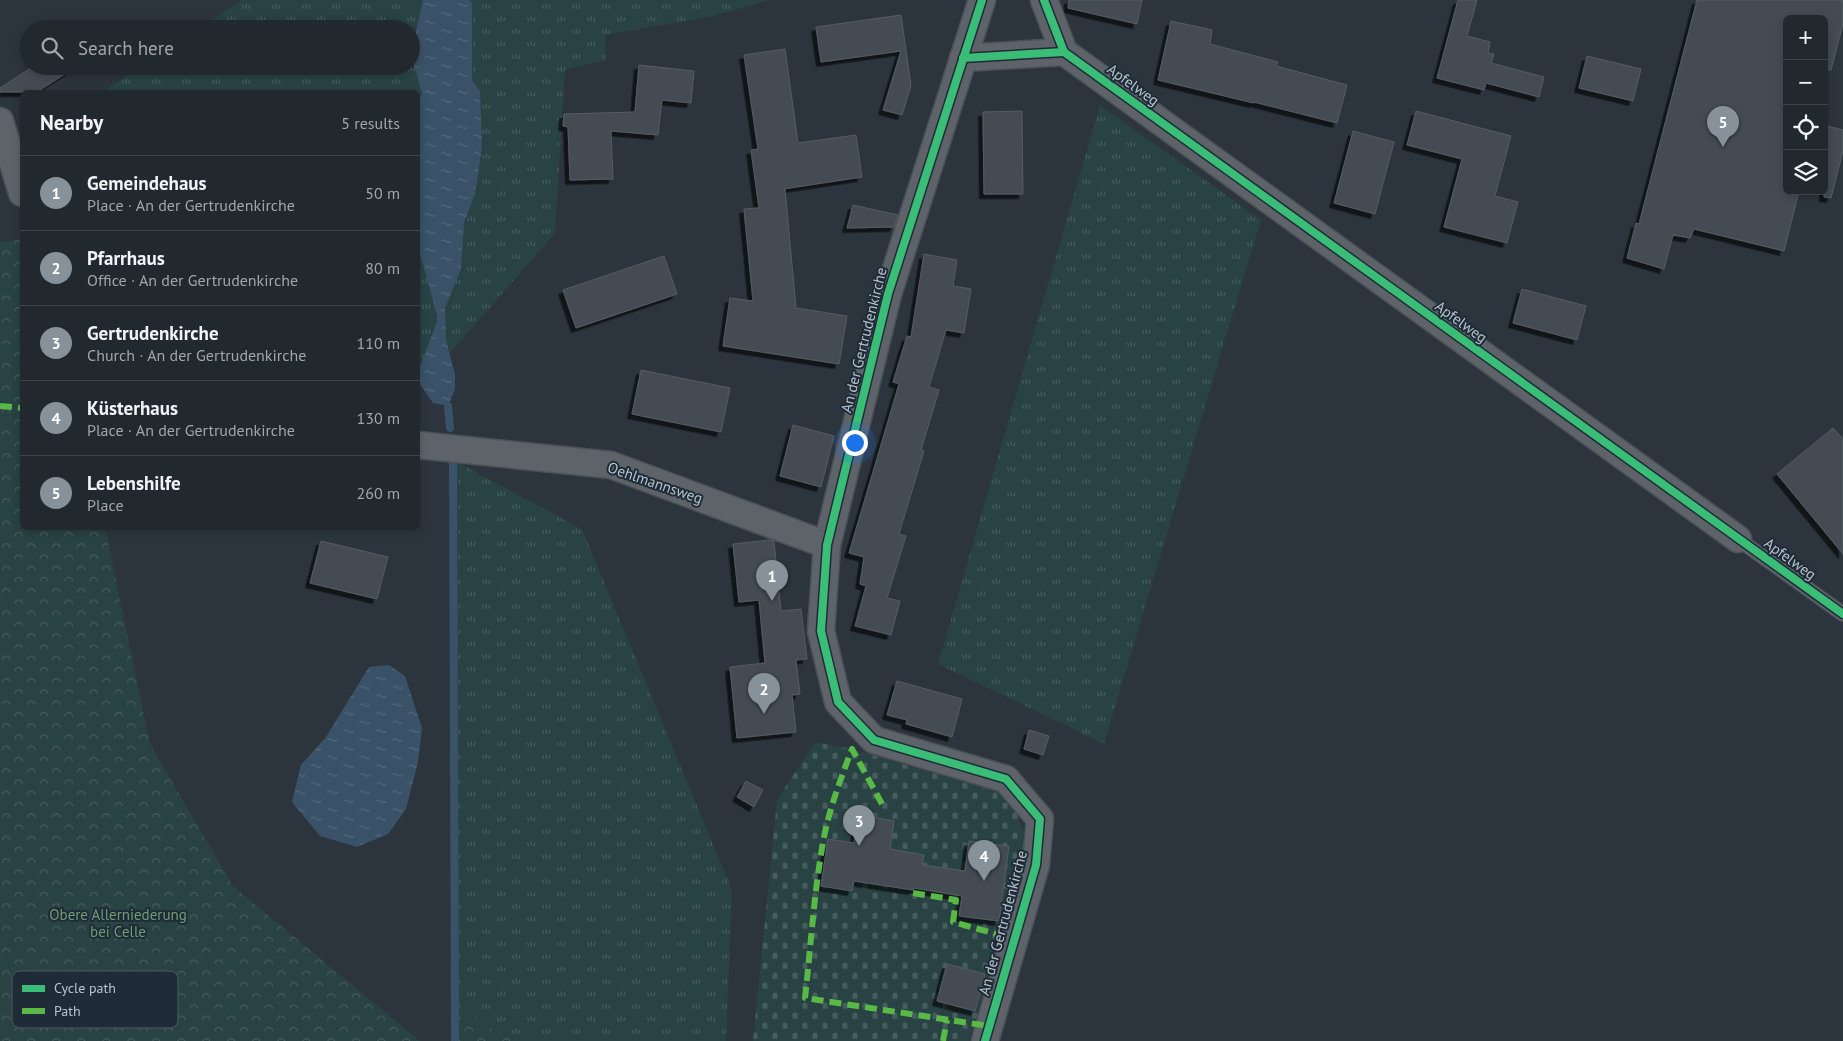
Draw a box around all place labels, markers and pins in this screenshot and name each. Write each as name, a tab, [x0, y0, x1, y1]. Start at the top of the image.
pin: 5	[1707, 106, 1739, 147]
pin: 1	[756, 560, 788, 601]
pin: 2	[748, 673, 780, 714]
pin: 3	[843, 805, 875, 846]
pin: 4	[968, 840, 1000, 881]

